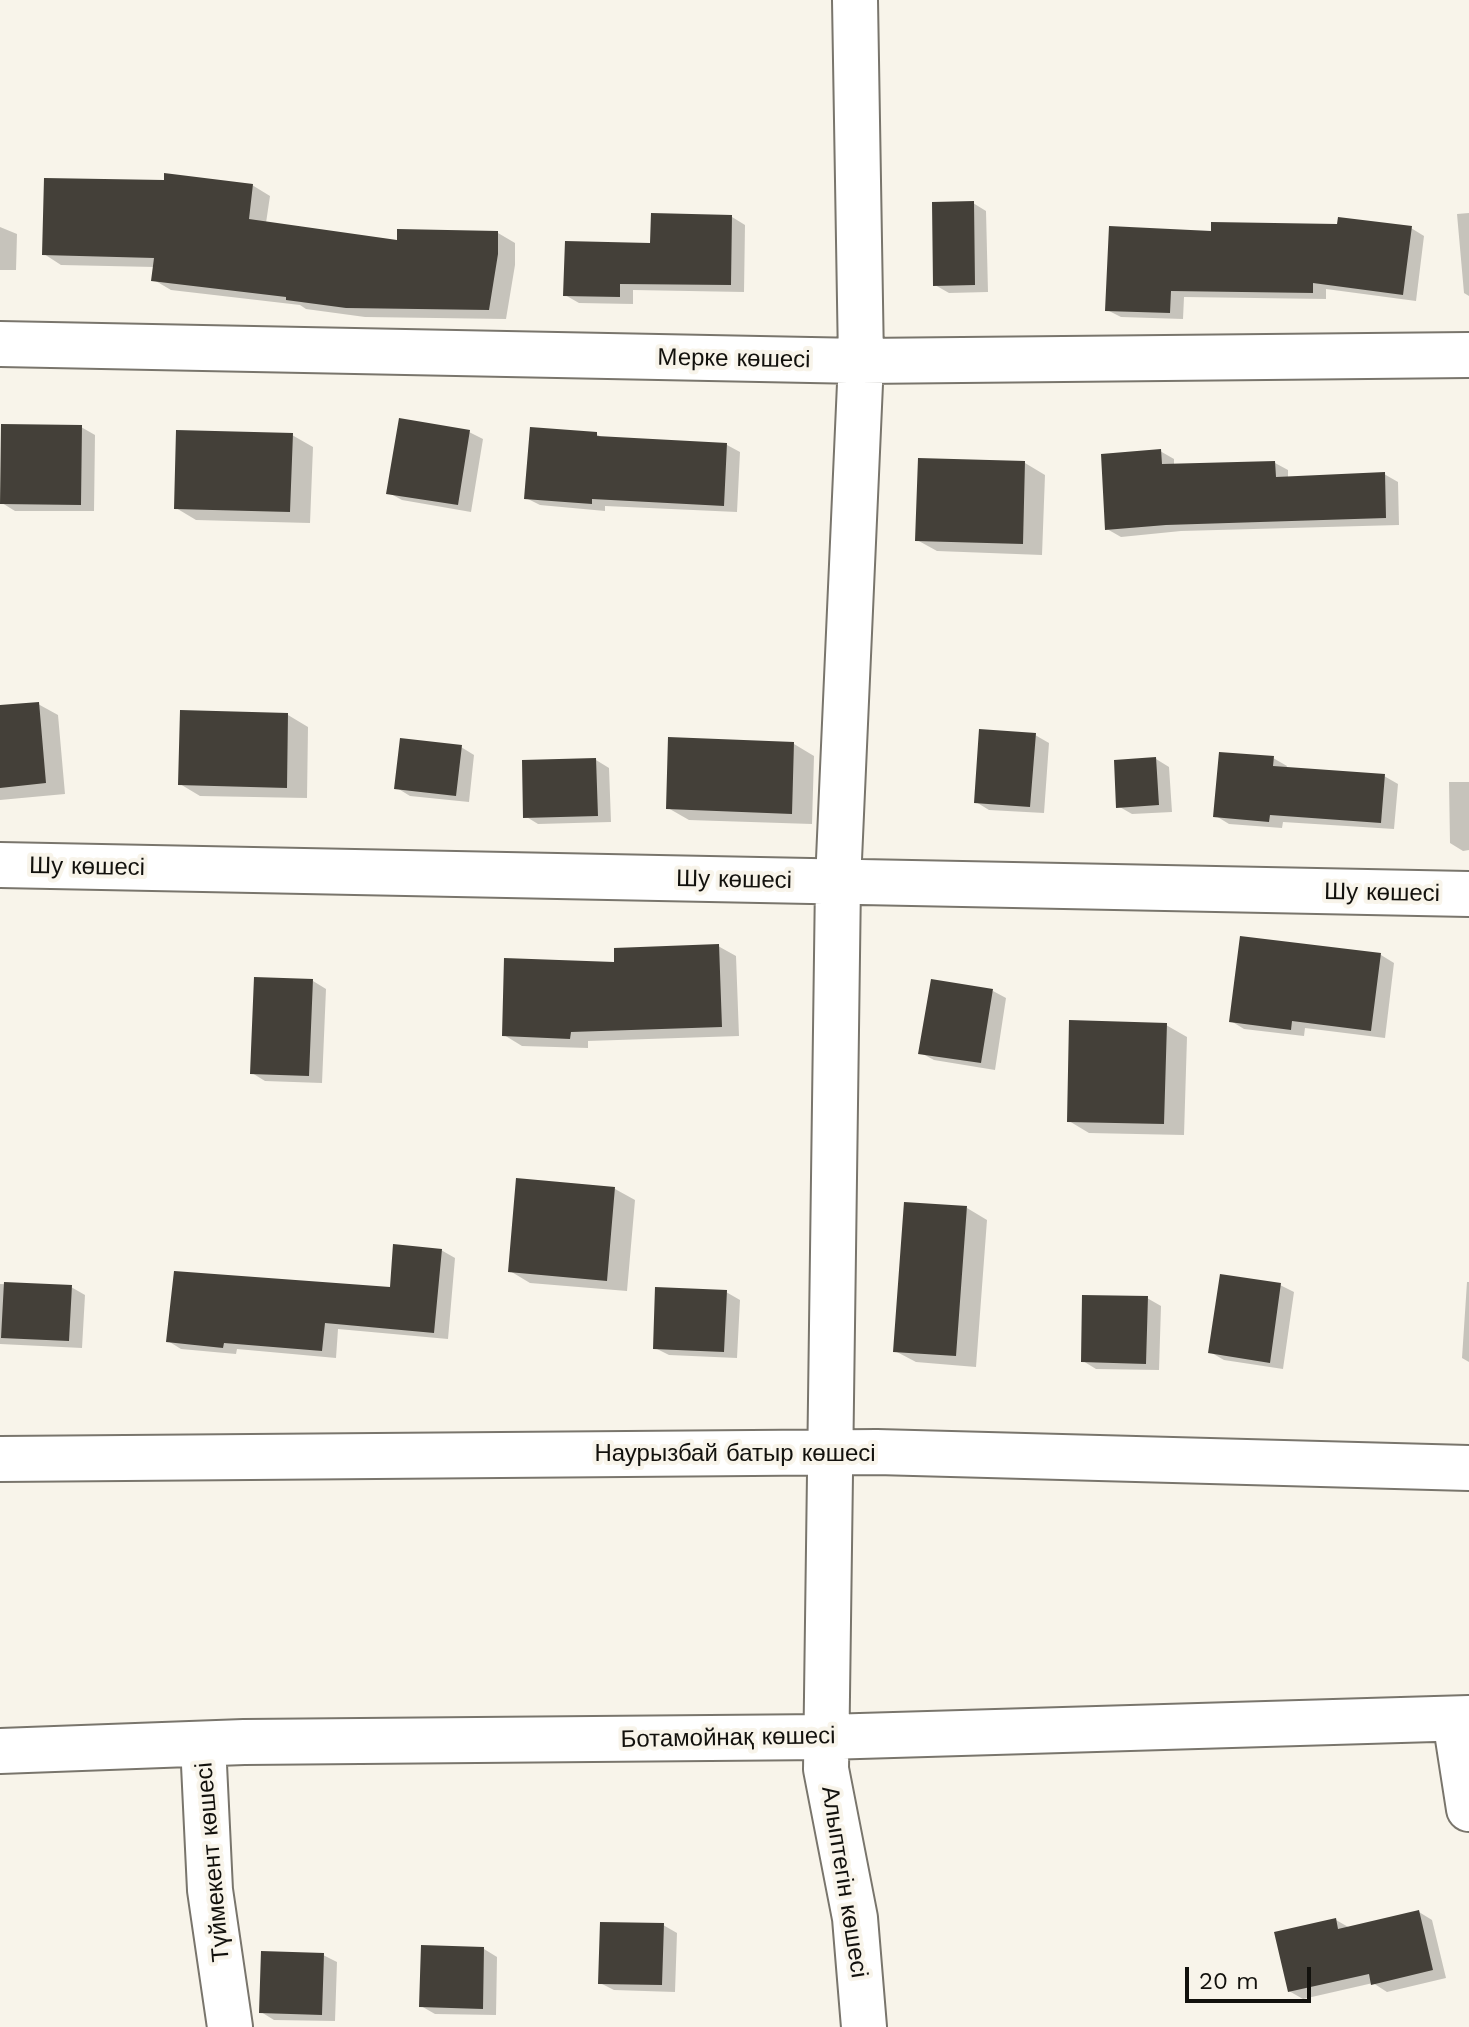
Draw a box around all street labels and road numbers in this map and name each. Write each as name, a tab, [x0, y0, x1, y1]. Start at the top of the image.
street label: Мерке көшесі	[657, 343, 811, 375]
street label: Шу көшесі	[29, 852, 145, 882]
street label: Шу көшесі	[676, 865, 792, 895]
street label: Шу көшесі	[1324, 878, 1440, 908]
street label: Наурызбай батыр көшесі	[594, 1440, 876, 1468]
street label: Ботамойнақ көшесі	[620, 1722, 836, 1754]
street label: Түймекент көшесі	[190, 1761, 236, 1963]
street label: Алыптегін көшесі	[815, 1784, 873, 1980]

